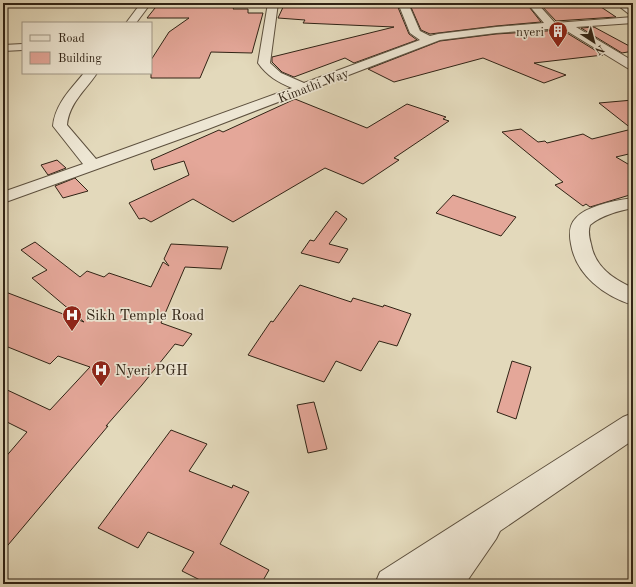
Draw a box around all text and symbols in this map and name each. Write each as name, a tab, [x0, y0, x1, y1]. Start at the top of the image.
building icon: nyeri	[547, 20, 569, 48]
legend	[22, 22, 152, 74]
north arrow	[574, 22, 614, 62]
place label: nyeri	[516, 26, 544, 39]
text: Road	[58, 33, 85, 45]
text: N	[592, 42, 606, 56]
text: Building	[58, 53, 102, 65]
street label: Kimathi Way	[276, 67, 351, 106]
hospital icon: Sikh Temple Road	[61, 304, 83, 332]
place label: Sikh Temple Road	[86, 309, 205, 324]
hospital icon: Nyeri PGH	[90, 359, 112, 387]
place label: Nyeri PGH	[115, 364, 188, 379]

